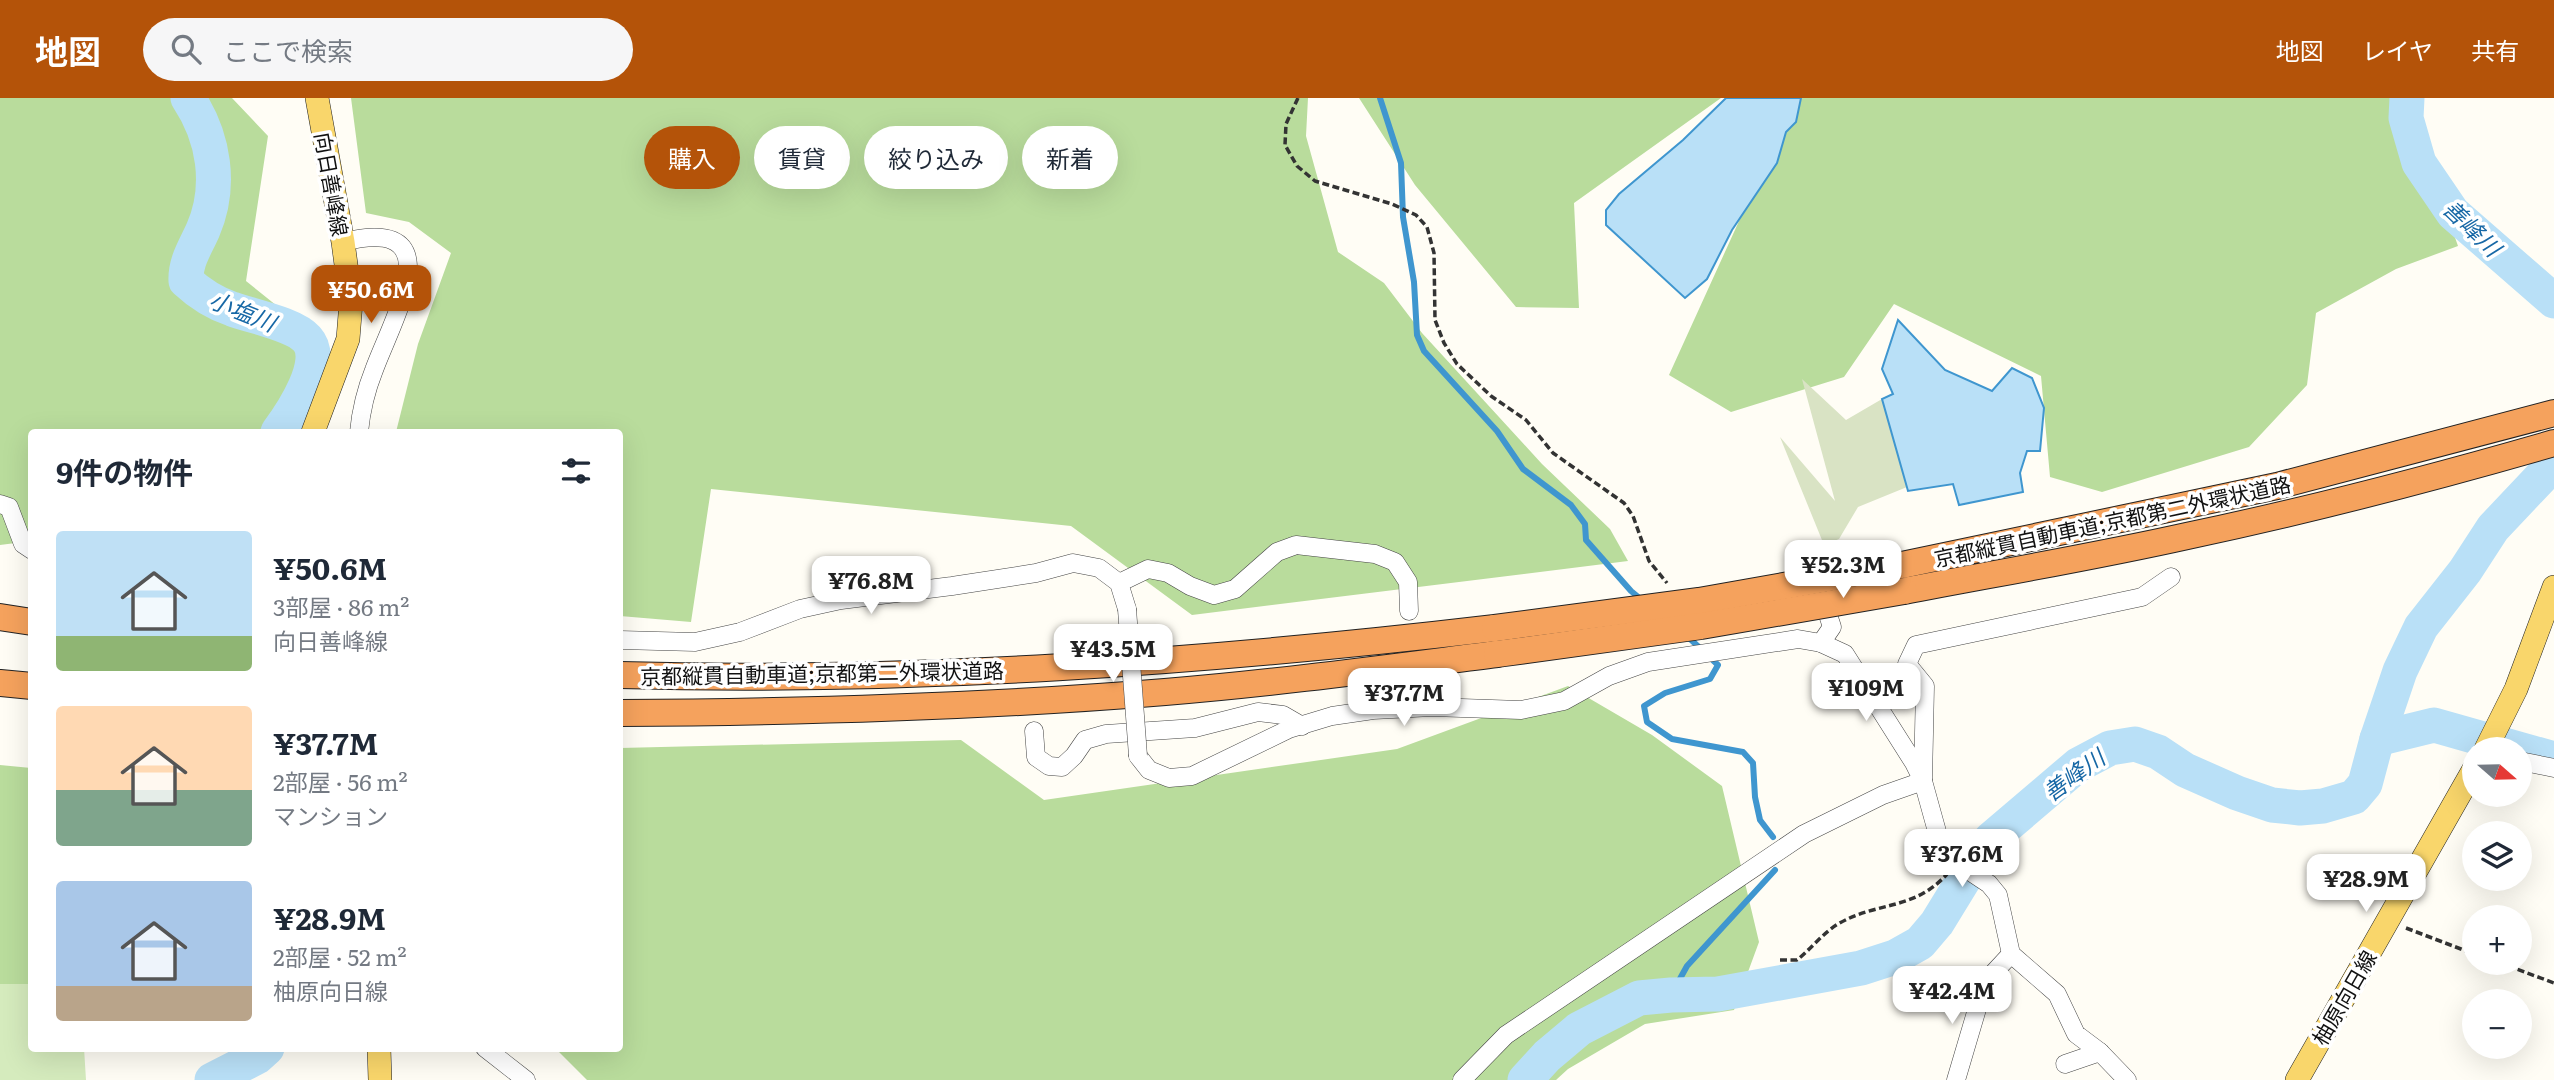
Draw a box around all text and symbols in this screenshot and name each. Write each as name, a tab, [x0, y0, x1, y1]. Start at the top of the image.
search box	[143, 18, 633, 81]
text: 地図	[35, 25, 101, 74]
icon: search	[167, 30, 205, 68]
text: ここで検索	[223, 30, 353, 69]
text: 地図	[2276, 32, 2324, 67]
text: レイヤ	[2362, 32, 2433, 67]
text: 共有	[2471, 32, 2519, 67]
chip: 購入	[644, 126, 740, 189]
chip: 賃貸	[754, 126, 850, 189]
chip: 絞り込み	[864, 126, 1008, 189]
chip: 新着	[1022, 126, 1118, 189]
street label: 向日善峰線	[309, 130, 357, 238]
water label: 善峰川	[2436, 191, 2512, 265]
pin: ¥50.6M	[314, 266, 428, 325]
text: ¥50.6M	[327, 271, 415, 305]
water label: 小塩川	[205, 281, 284, 340]
text: 9件の物件	[56, 449, 193, 493]
icon: filters	[557, 452, 595, 490]
street label: 京都縦貫自動車道;京都第二外環状道路	[1931, 467, 2293, 573]
pin: ¥52.3M	[1786, 540, 1900, 600]
text: ¥50.6M	[273, 545, 387, 589]
text: ¥52.3M	[1801, 546, 1885, 580]
pin: ¥76.8M	[814, 556, 928, 616]
icon: home	[112, 559, 196, 643]
text: ¥76.8M	[828, 562, 914, 596]
text: 3部屋 · 86 m²	[273, 589, 409, 623]
text: 向日善峰線	[273, 623, 388, 657]
pin: ¥43.5M	[1056, 624, 1170, 684]
text: ¥43.5M	[1070, 630, 1156, 664]
street label: 京都縦貫自動車道;京都第二外環状道路	[640, 653, 1004, 691]
pin: ¥109M	[1817, 664, 1915, 723]
pin: ¥37.7M	[1347, 668, 1461, 728]
text: ¥109M	[1828, 669, 1904, 703]
text: ¥37.7M	[1364, 674, 1444, 708]
text: ¥37.7M	[273, 720, 378, 764]
icon: home	[112, 734, 196, 818]
north arrow	[2462, 737, 2532, 807]
map controls	[2462, 737, 2532, 1059]
water label: 善峰川	[2035, 738, 2113, 808]
text: 2部屋 · 56 m²	[273, 764, 408, 798]
text: マンション	[273, 798, 388, 832]
button: layers	[2462, 821, 2532, 891]
pin: ¥37.6M	[1905, 830, 2019, 889]
text: ¥37.6M	[1920, 835, 2004, 869]
pin: ¥28.9M	[2309, 854, 2423, 914]
text: ¥28.9M	[2323, 860, 2409, 894]
text: ¥28.9M	[273, 895, 386, 939]
button: +	[2462, 905, 2532, 975]
icon: home	[112, 909, 196, 993]
text: 2部屋 · 52 m²	[273, 939, 407, 973]
street label: 柚原向日線	[2303, 944, 2383, 1050]
pin: ¥42.4M	[1895, 967, 2009, 1026]
text: ¥42.4M	[1909, 972, 1995, 1006]
text: 柚原向日線	[273, 973, 388, 1007]
button: −	[2462, 989, 2532, 1059]

